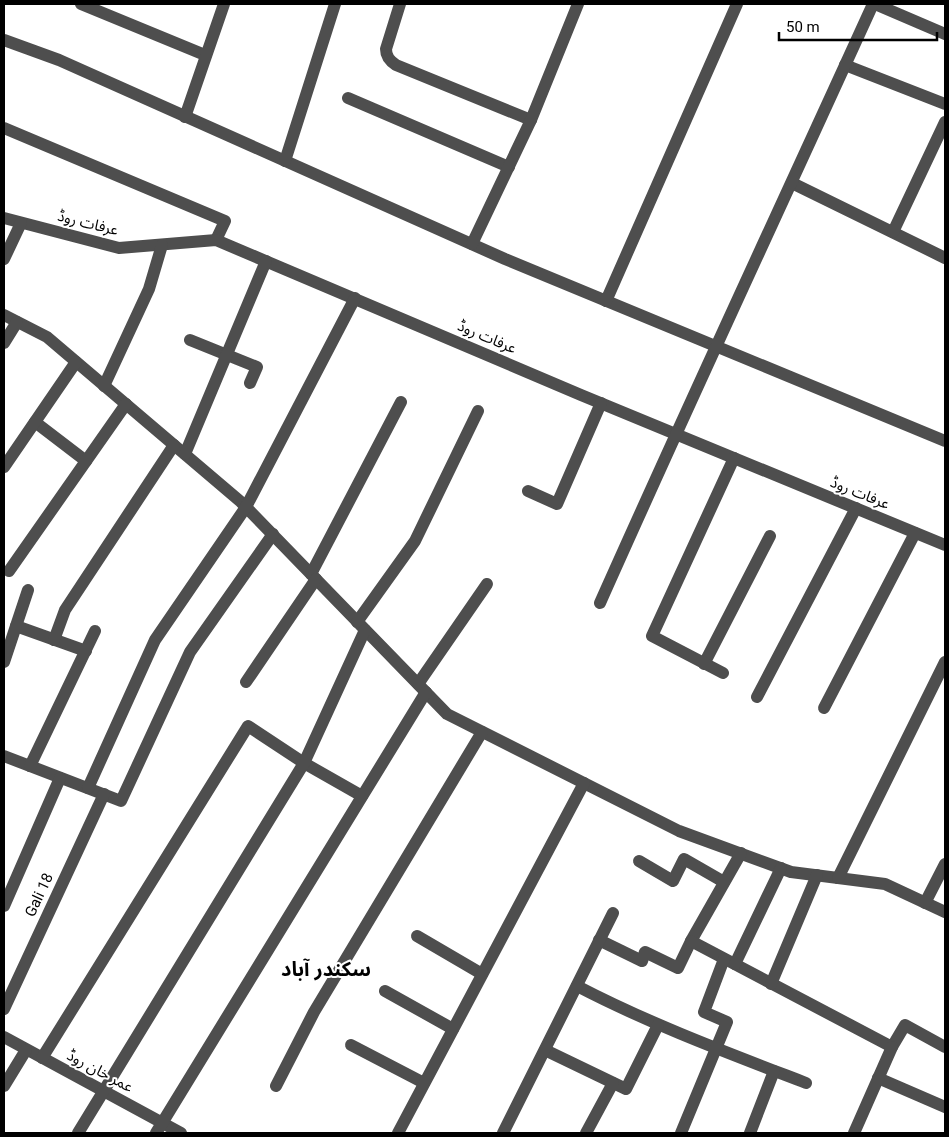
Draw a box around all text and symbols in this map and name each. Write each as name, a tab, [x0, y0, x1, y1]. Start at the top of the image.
scale bar	[779, 10, 936, 42]
text: 50 m	[786, 18, 820, 36]
street label: عرفات روڈ	[56, 207, 121, 239]
street label: عرفات روڈ	[455, 317, 520, 358]
street label: عرفات روڈ	[828, 473, 893, 513]
street label: Gali 18	[21, 870, 57, 920]
district label: سکندر آباد	[281, 957, 371, 981]
street label: عمر خان روڈ	[64, 1046, 137, 1096]

